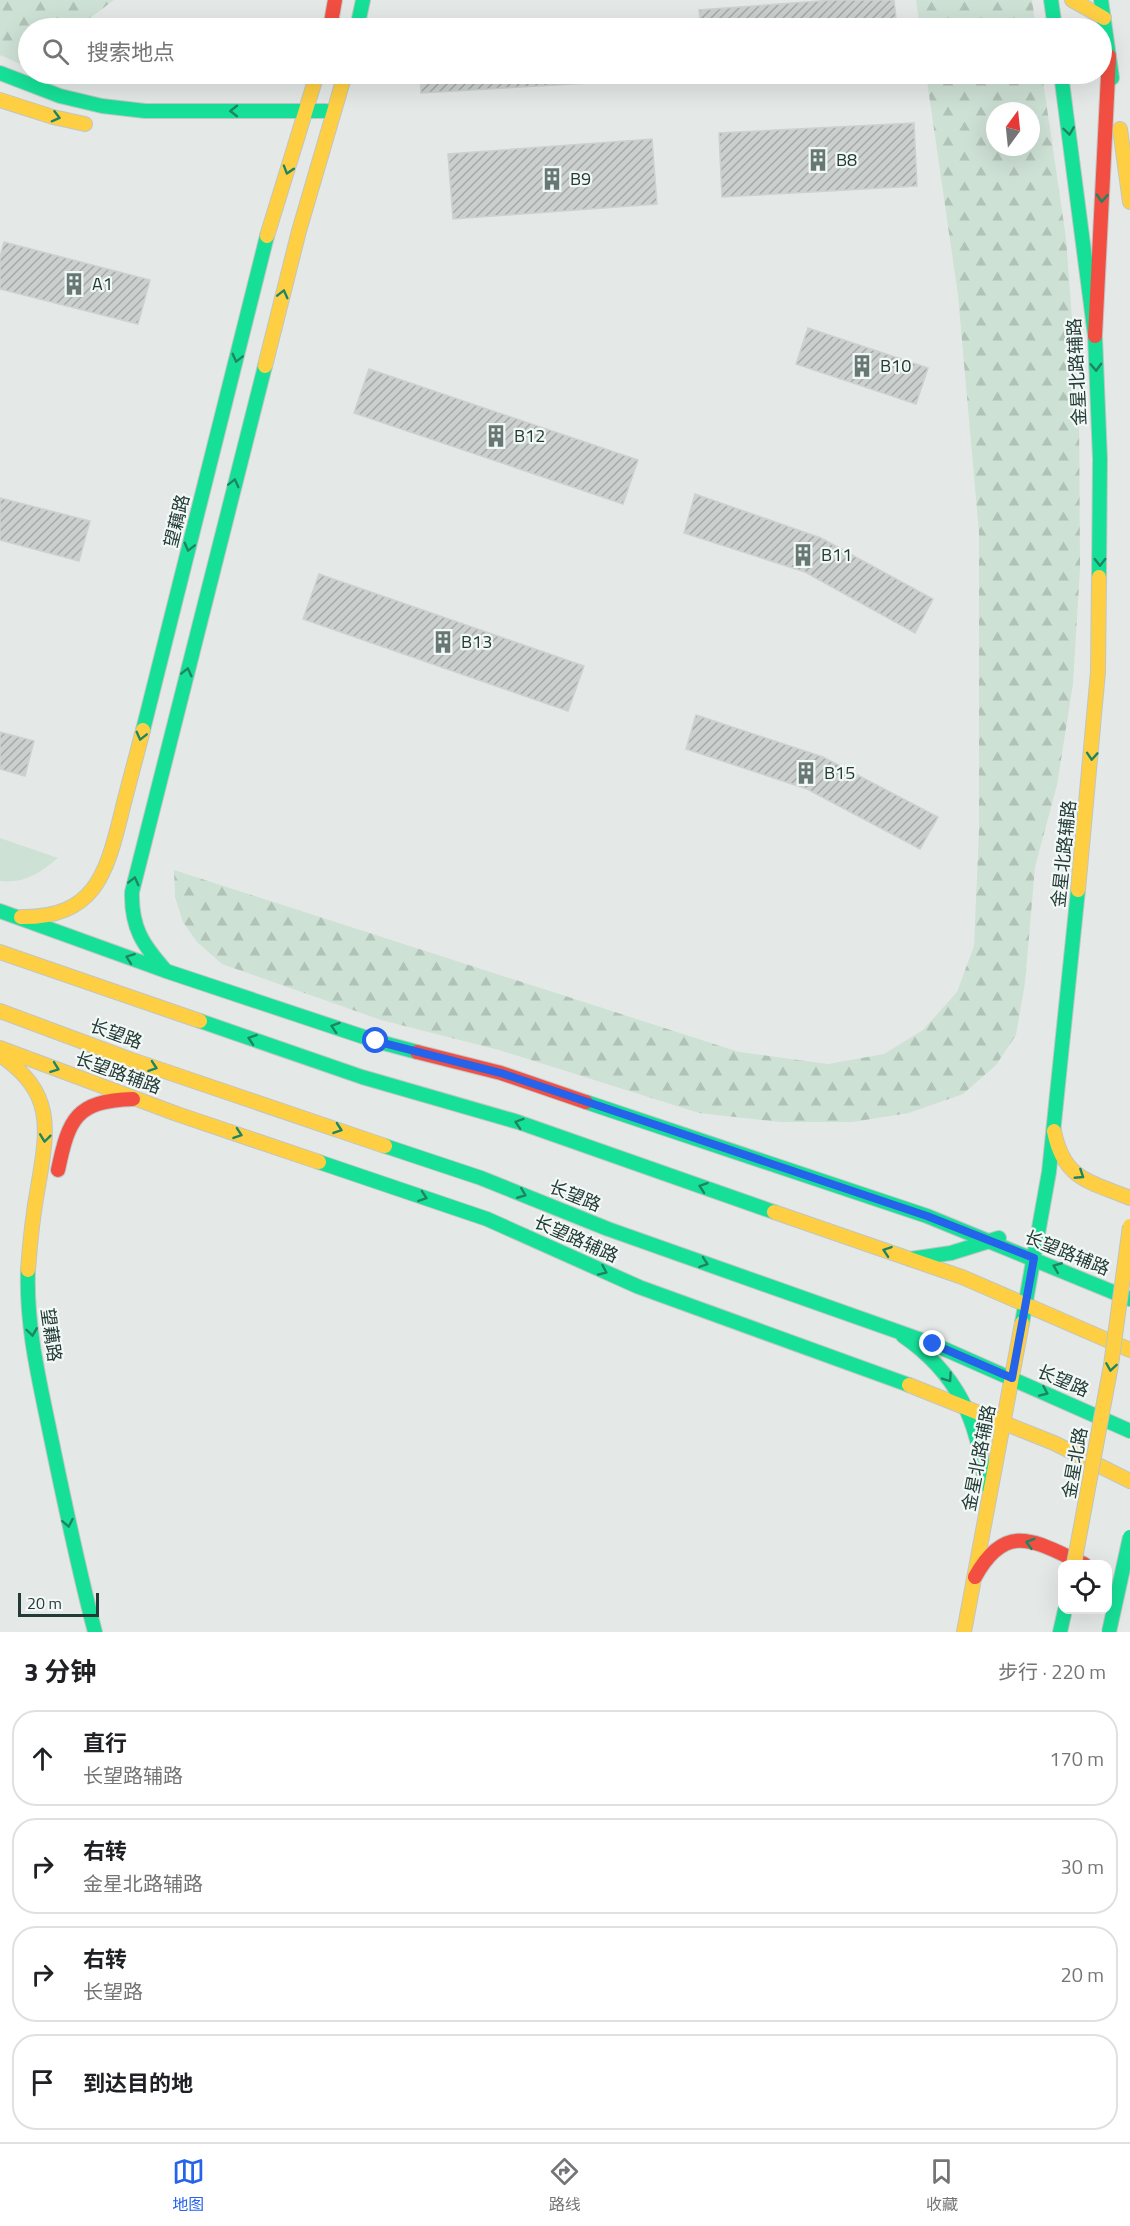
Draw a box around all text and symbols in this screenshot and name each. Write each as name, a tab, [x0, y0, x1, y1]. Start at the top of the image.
search box	[18, 18, 1112, 84]
icon: search	[39, 35, 72, 68]
text: 搜索地点	[87, 35, 175, 69]
north arrow	[986, 102, 1040, 156]
one-way arrow	[229, 105, 238, 117]
one-way arrow	[51, 110, 61, 123]
one-way arrow	[1063, 127, 1075, 136]
place label: B8	[836, 146, 857, 173]
building icon: B8	[805, 147, 831, 173]
one-way arrow	[283, 164, 295, 175]
place label: B9	[570, 165, 591, 192]
building icon: B9	[539, 166, 565, 192]
one-way arrow	[1095, 194, 1108, 203]
place label: A1	[92, 270, 113, 297]
building icon: A1	[61, 271, 87, 297]
one-way arrow	[275, 289, 288, 299]
street label: 金星北路辅路	[1060, 317, 1093, 427]
place label: B10	[880, 352, 911, 379]
one-way arrow	[231, 353, 244, 363]
building icon: B10	[849, 353, 875, 379]
one-way arrow	[1090, 362, 1103, 371]
place label: B12	[514, 422, 545, 449]
building icon: B12	[483, 423, 509, 449]
one-way arrow	[227, 478, 240, 488]
street label: 望藕路	[157, 491, 196, 550]
place label: B11	[821, 541, 852, 568]
one-way arrow	[183, 542, 196, 552]
building icon: B11	[790, 542, 816, 568]
one-way arrow	[1094, 557, 1106, 566]
place label: B13	[461, 628, 492, 655]
building icon: B13	[430, 629, 456, 655]
one-way arrow	[180, 667, 193, 677]
one-way arrow	[136, 731, 149, 741]
one-way arrow	[1085, 752, 1098, 761]
place label: B15	[824, 759, 855, 786]
building icon: B15	[793, 760, 819, 786]
street label: 金星北路辅路	[1044, 799, 1083, 909]
one-way arrow	[127, 877, 140, 887]
one-way arrow	[125, 952, 136, 965]
street label: 长望路	[86, 1012, 146, 1055]
one-way arrow	[330, 1022, 340, 1034]
route start	[362, 1027, 388, 1053]
one-way arrow	[247, 1034, 258, 1047]
street label: 长望路辅路	[71, 1044, 165, 1101]
one-way arrow	[148, 1059, 158, 1072]
one-way arrow	[49, 1061, 60, 1074]
one-way arrow	[514, 1118, 525, 1130]
one-way arrow	[332, 1122, 343, 1135]
one-way arrow	[232, 1127, 243, 1140]
one-way arrow	[39, 1133, 51, 1143]
one-way arrow	[1074, 1167, 1084, 1179]
street label: 长望路	[545, 1173, 605, 1218]
one-way arrow	[698, 1181, 709, 1194]
one-way arrow	[516, 1187, 527, 1199]
one-way arrow	[417, 1190, 428, 1203]
street label: 长望路辅路	[530, 1208, 623, 1269]
street label: 长望路辅路	[1020, 1223, 1114, 1282]
one-way arrow	[882, 1245, 893, 1258]
one-way arrow	[698, 1256, 709, 1269]
one-way arrow	[1052, 1262, 1063, 1274]
one-way arrow	[597, 1264, 608, 1276]
street label: 望藕路	[34, 1306, 69, 1364]
one-way arrow	[25, 1327, 37, 1336]
route end	[919, 1330, 945, 1356]
street label: 长望路	[1033, 1358, 1093, 1404]
one-way arrow	[1105, 1362, 1117, 1371]
one-way arrow	[941, 1372, 952, 1383]
one-way arrow	[1038, 1385, 1049, 1397]
street label: 金星北路辅路	[955, 1402, 1002, 1513]
street label: 金星北路	[1055, 1425, 1094, 1501]
one-way arrow	[61, 1518, 74, 1528]
one-way arrow	[1025, 1538, 1036, 1550]
map controls	[1058, 1560, 1112, 1614]
button: locate	[1058, 1560, 1112, 1614]
scale bar	[18, 1590, 99, 1618]
text: 20 m	[27, 1591, 62, 1615]
text: 3 分钟	[24, 1652, 96, 1691]
text: 步行 · 220 m	[998, 1656, 1106, 1687]
text: 直行	[83, 1726, 127, 1760]
icon: ahead	[26, 1742, 59, 1775]
text: 170 m	[1049, 1743, 1104, 1774]
text: 长望路辅路	[83, 1760, 183, 1791]
text: 右转	[83, 1834, 127, 1868]
icon: right	[26, 1850, 59, 1883]
text: 30 m	[1060, 1851, 1104, 1882]
text: 金星北路辅路	[83, 1868, 203, 1899]
text: 右转	[83, 1942, 127, 1976]
icon: right	[26, 1958, 59, 1991]
text: 20 m	[1060, 1959, 1104, 1990]
text: 长望路	[83, 1976, 143, 2007]
icon: arrive	[26, 2066, 59, 2099]
text: 到达目的地	[83, 2066, 193, 2100]
tab: 地图	[172, 2155, 205, 2216]
tab: 路线	[548, 2155, 581, 2216]
tab: 收藏	[925, 2155, 958, 2216]

